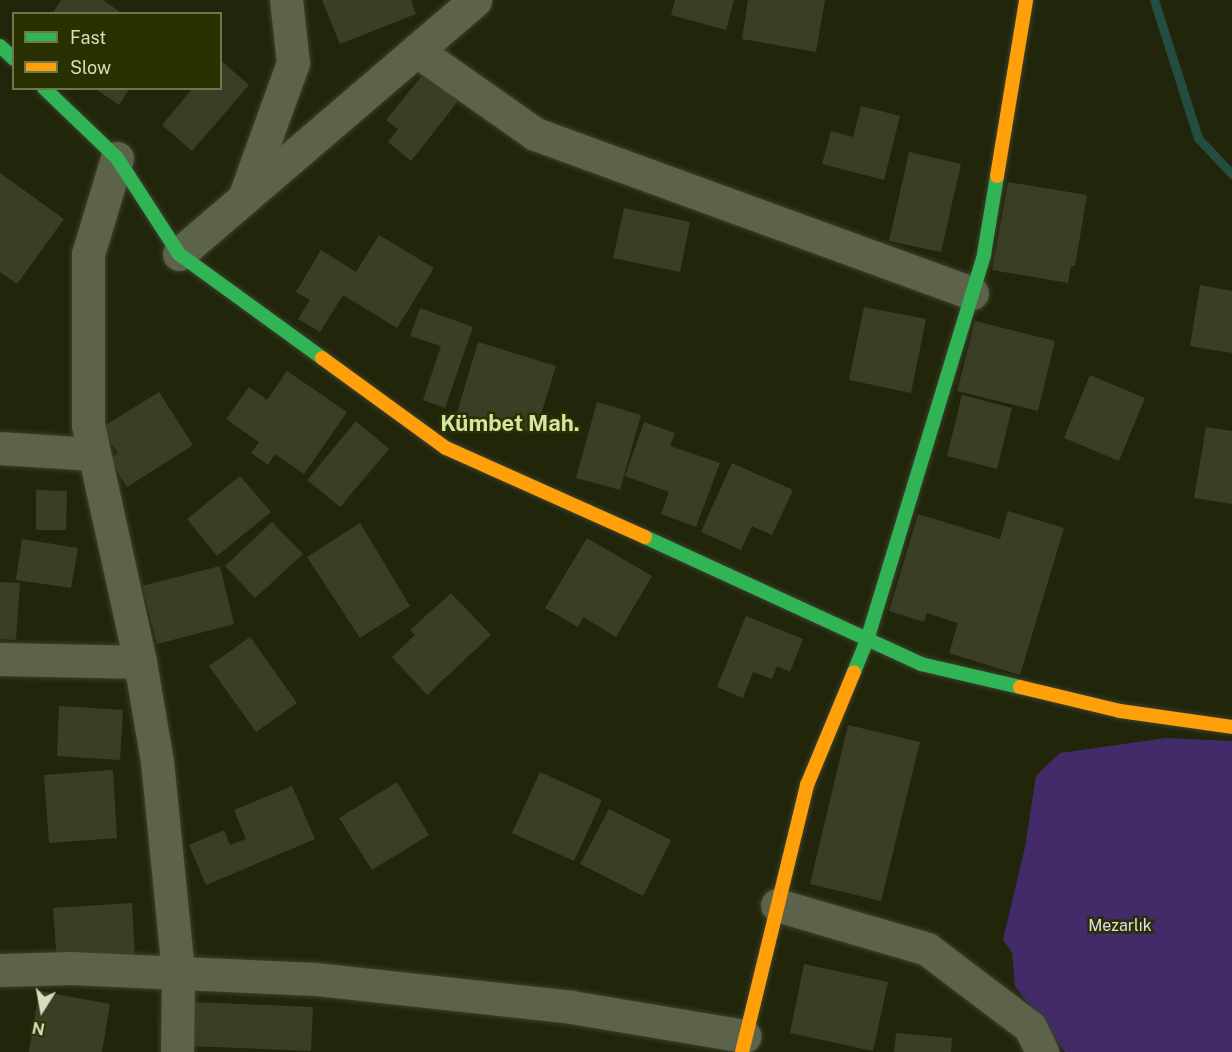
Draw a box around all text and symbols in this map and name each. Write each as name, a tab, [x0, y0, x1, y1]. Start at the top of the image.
legend	[12, 12, 222, 90]
text: Fast	[70, 27, 106, 48]
text: Slow	[70, 57, 111, 78]
district label: Kümbet Mah.	[440, 411, 580, 437]
park label: Mezarlık	[1088, 916, 1152, 936]
north arrow	[12, 980, 72, 1040]
text: N	[31, 1018, 46, 1039]

